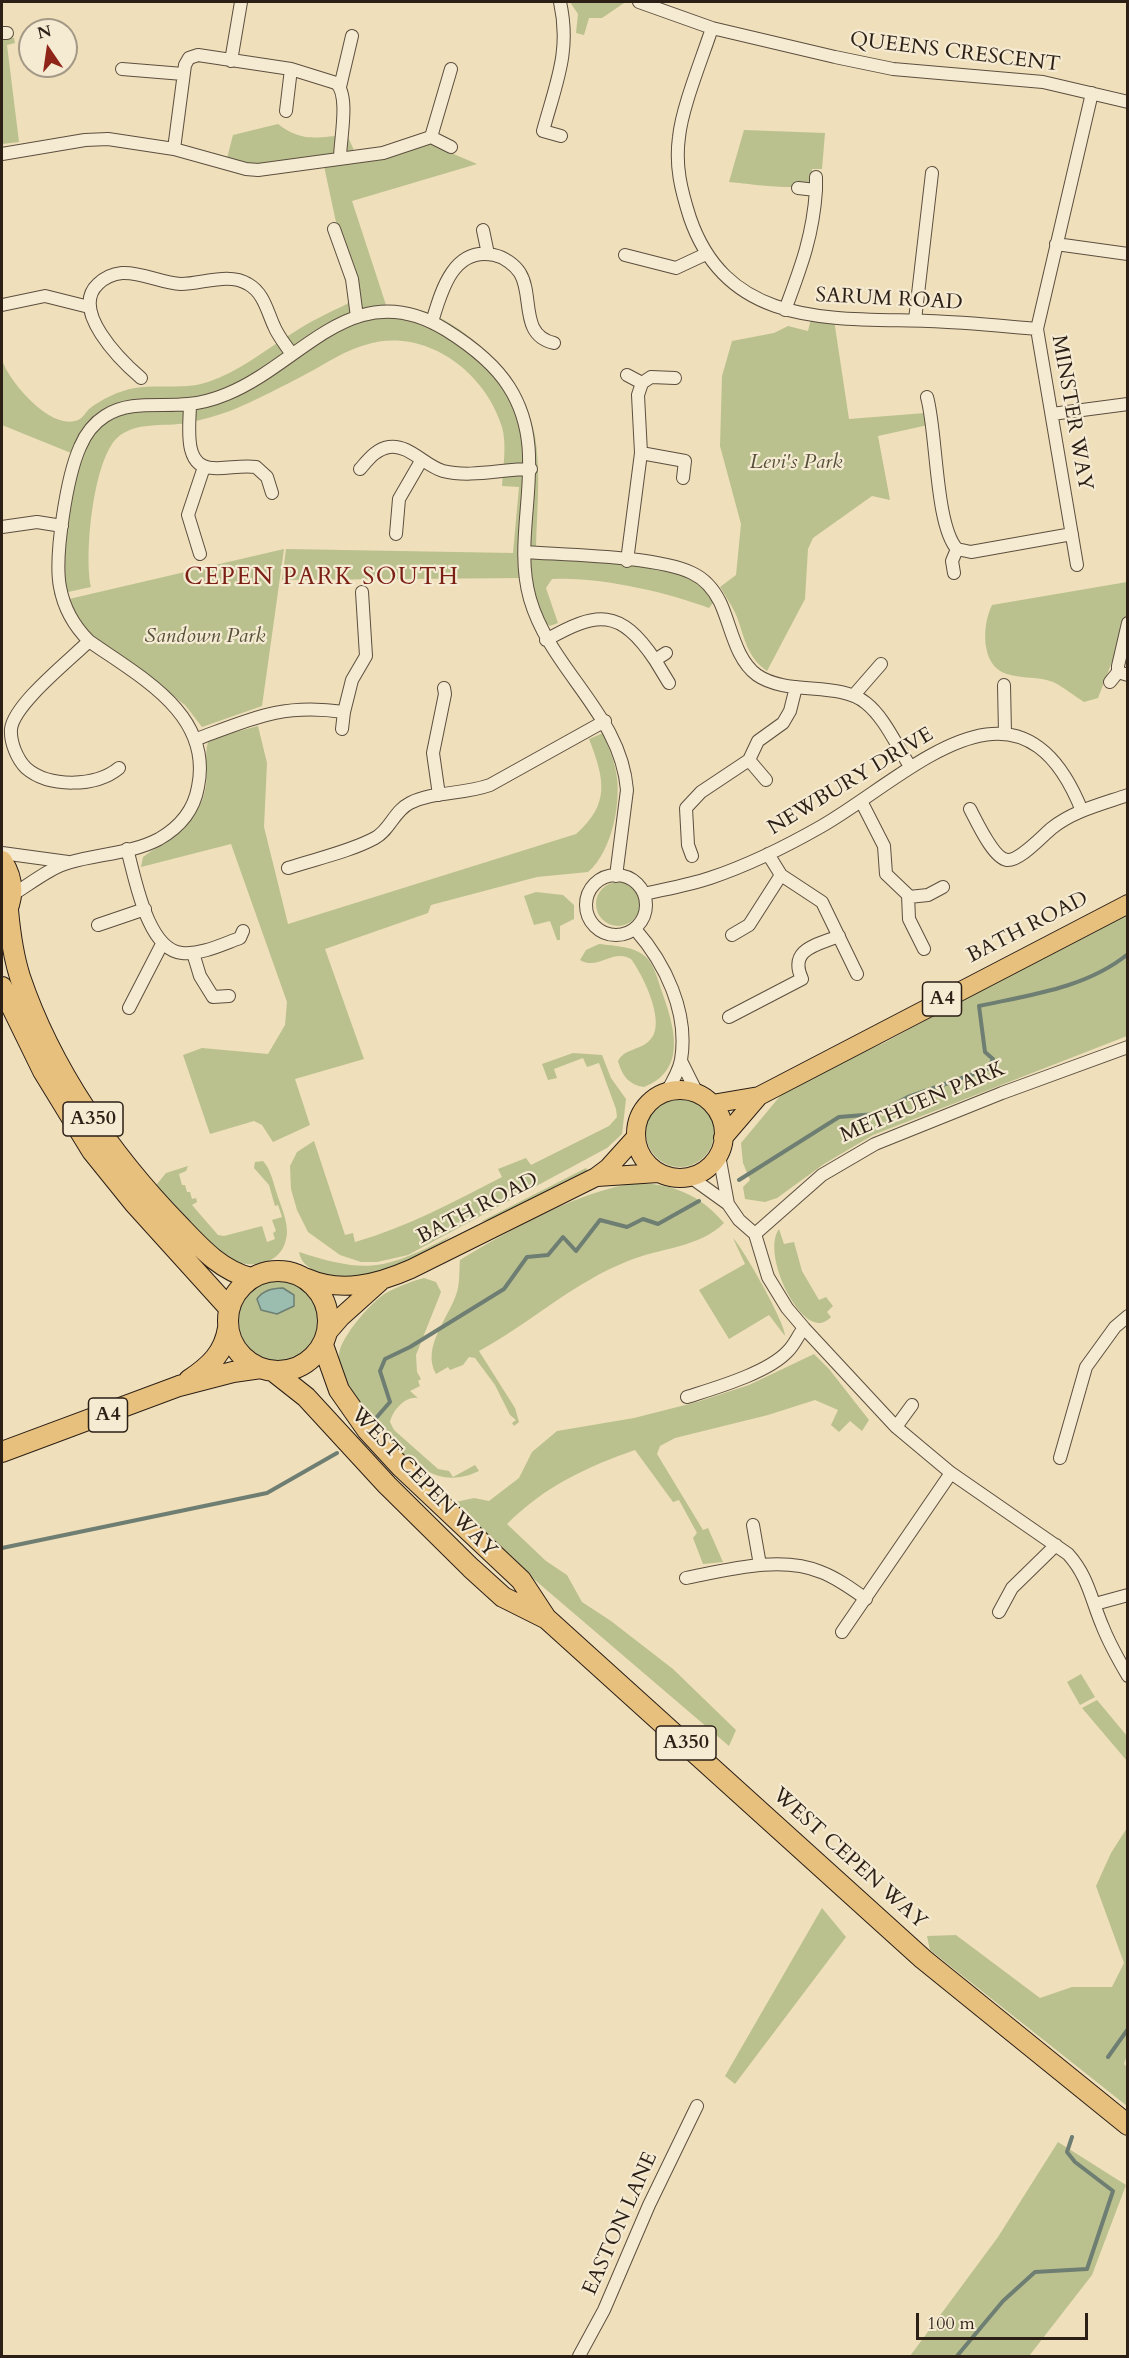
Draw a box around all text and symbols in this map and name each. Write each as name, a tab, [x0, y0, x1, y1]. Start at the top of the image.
north arrow	[18, 18, 78, 78]
text: N	[35, 20, 54, 45]
street label: QUEENS CRESCENT	[848, 28, 1062, 78]
street label: SARUM ROAD	[815, 284, 963, 316]
street label: MINSTER WAY	[1045, 333, 1097, 493]
park label: Levi's Park	[750, 450, 842, 476]
district label: CEPEN PARK SOUTH	[184, 564, 460, 592]
park label: Sandown Park	[145, 624, 265, 650]
street label: NEWBURY DRIVE	[764, 723, 938, 841]
street label: BATH ROAD	[963, 887, 1093, 969]
road number: A4	[922, 982, 962, 1016]
street label: METHUEN PARK	[837, 1057, 1009, 1149]
road number: A350	[63, 1102, 123, 1136]
street label: BATH ROAD	[413, 1168, 543, 1250]
road number: A4	[88, 1398, 128, 1432]
street label: WEST CEPEN WAY	[345, 1403, 501, 1563]
road number: A350	[656, 1726, 716, 1760]
street label: WEST CEPEN WAY	[766, 1783, 932, 1935]
street label: EASTON LANE	[578, 2149, 664, 2299]
scale bar	[919, 2301, 1092, 2339]
text: 100 m	[927, 2311, 975, 2336]

